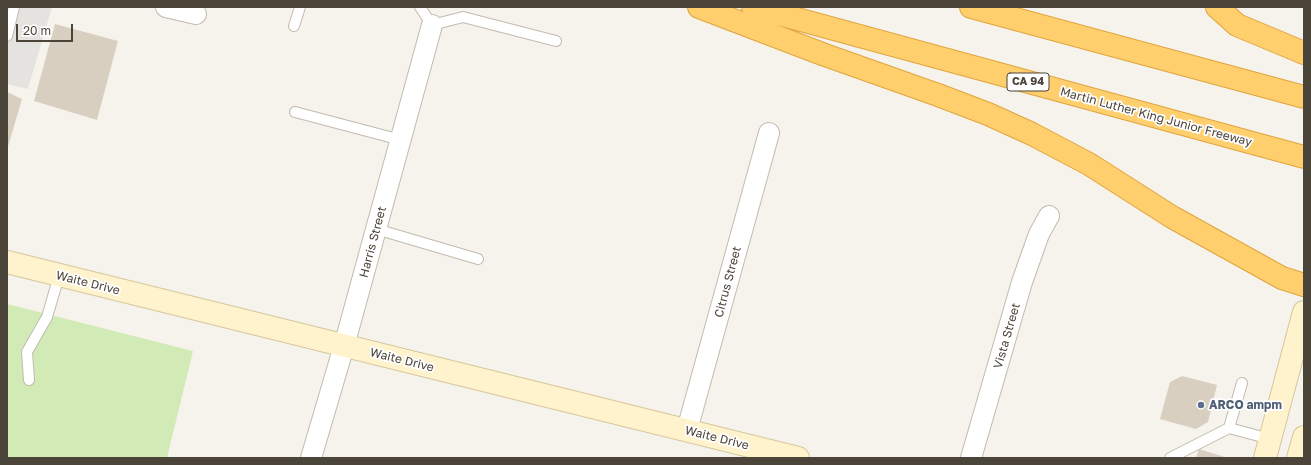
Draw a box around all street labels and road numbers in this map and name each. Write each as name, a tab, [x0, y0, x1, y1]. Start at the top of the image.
road number: CA 94	[1007, 73, 1049, 91]
street label: Martin Luther King Junior Freeway	[1059, 84, 1253, 150]
street label: Harris Street	[357, 205, 389, 279]
street label: Citrus Street	[712, 245, 744, 319]
street label: Waite Drive	[54, 268, 122, 298]
street label: Vista Street	[991, 301, 1023, 371]
street label: Waite Drive	[368, 345, 436, 375]
street label: Waite Drive	[683, 423, 751, 453]

